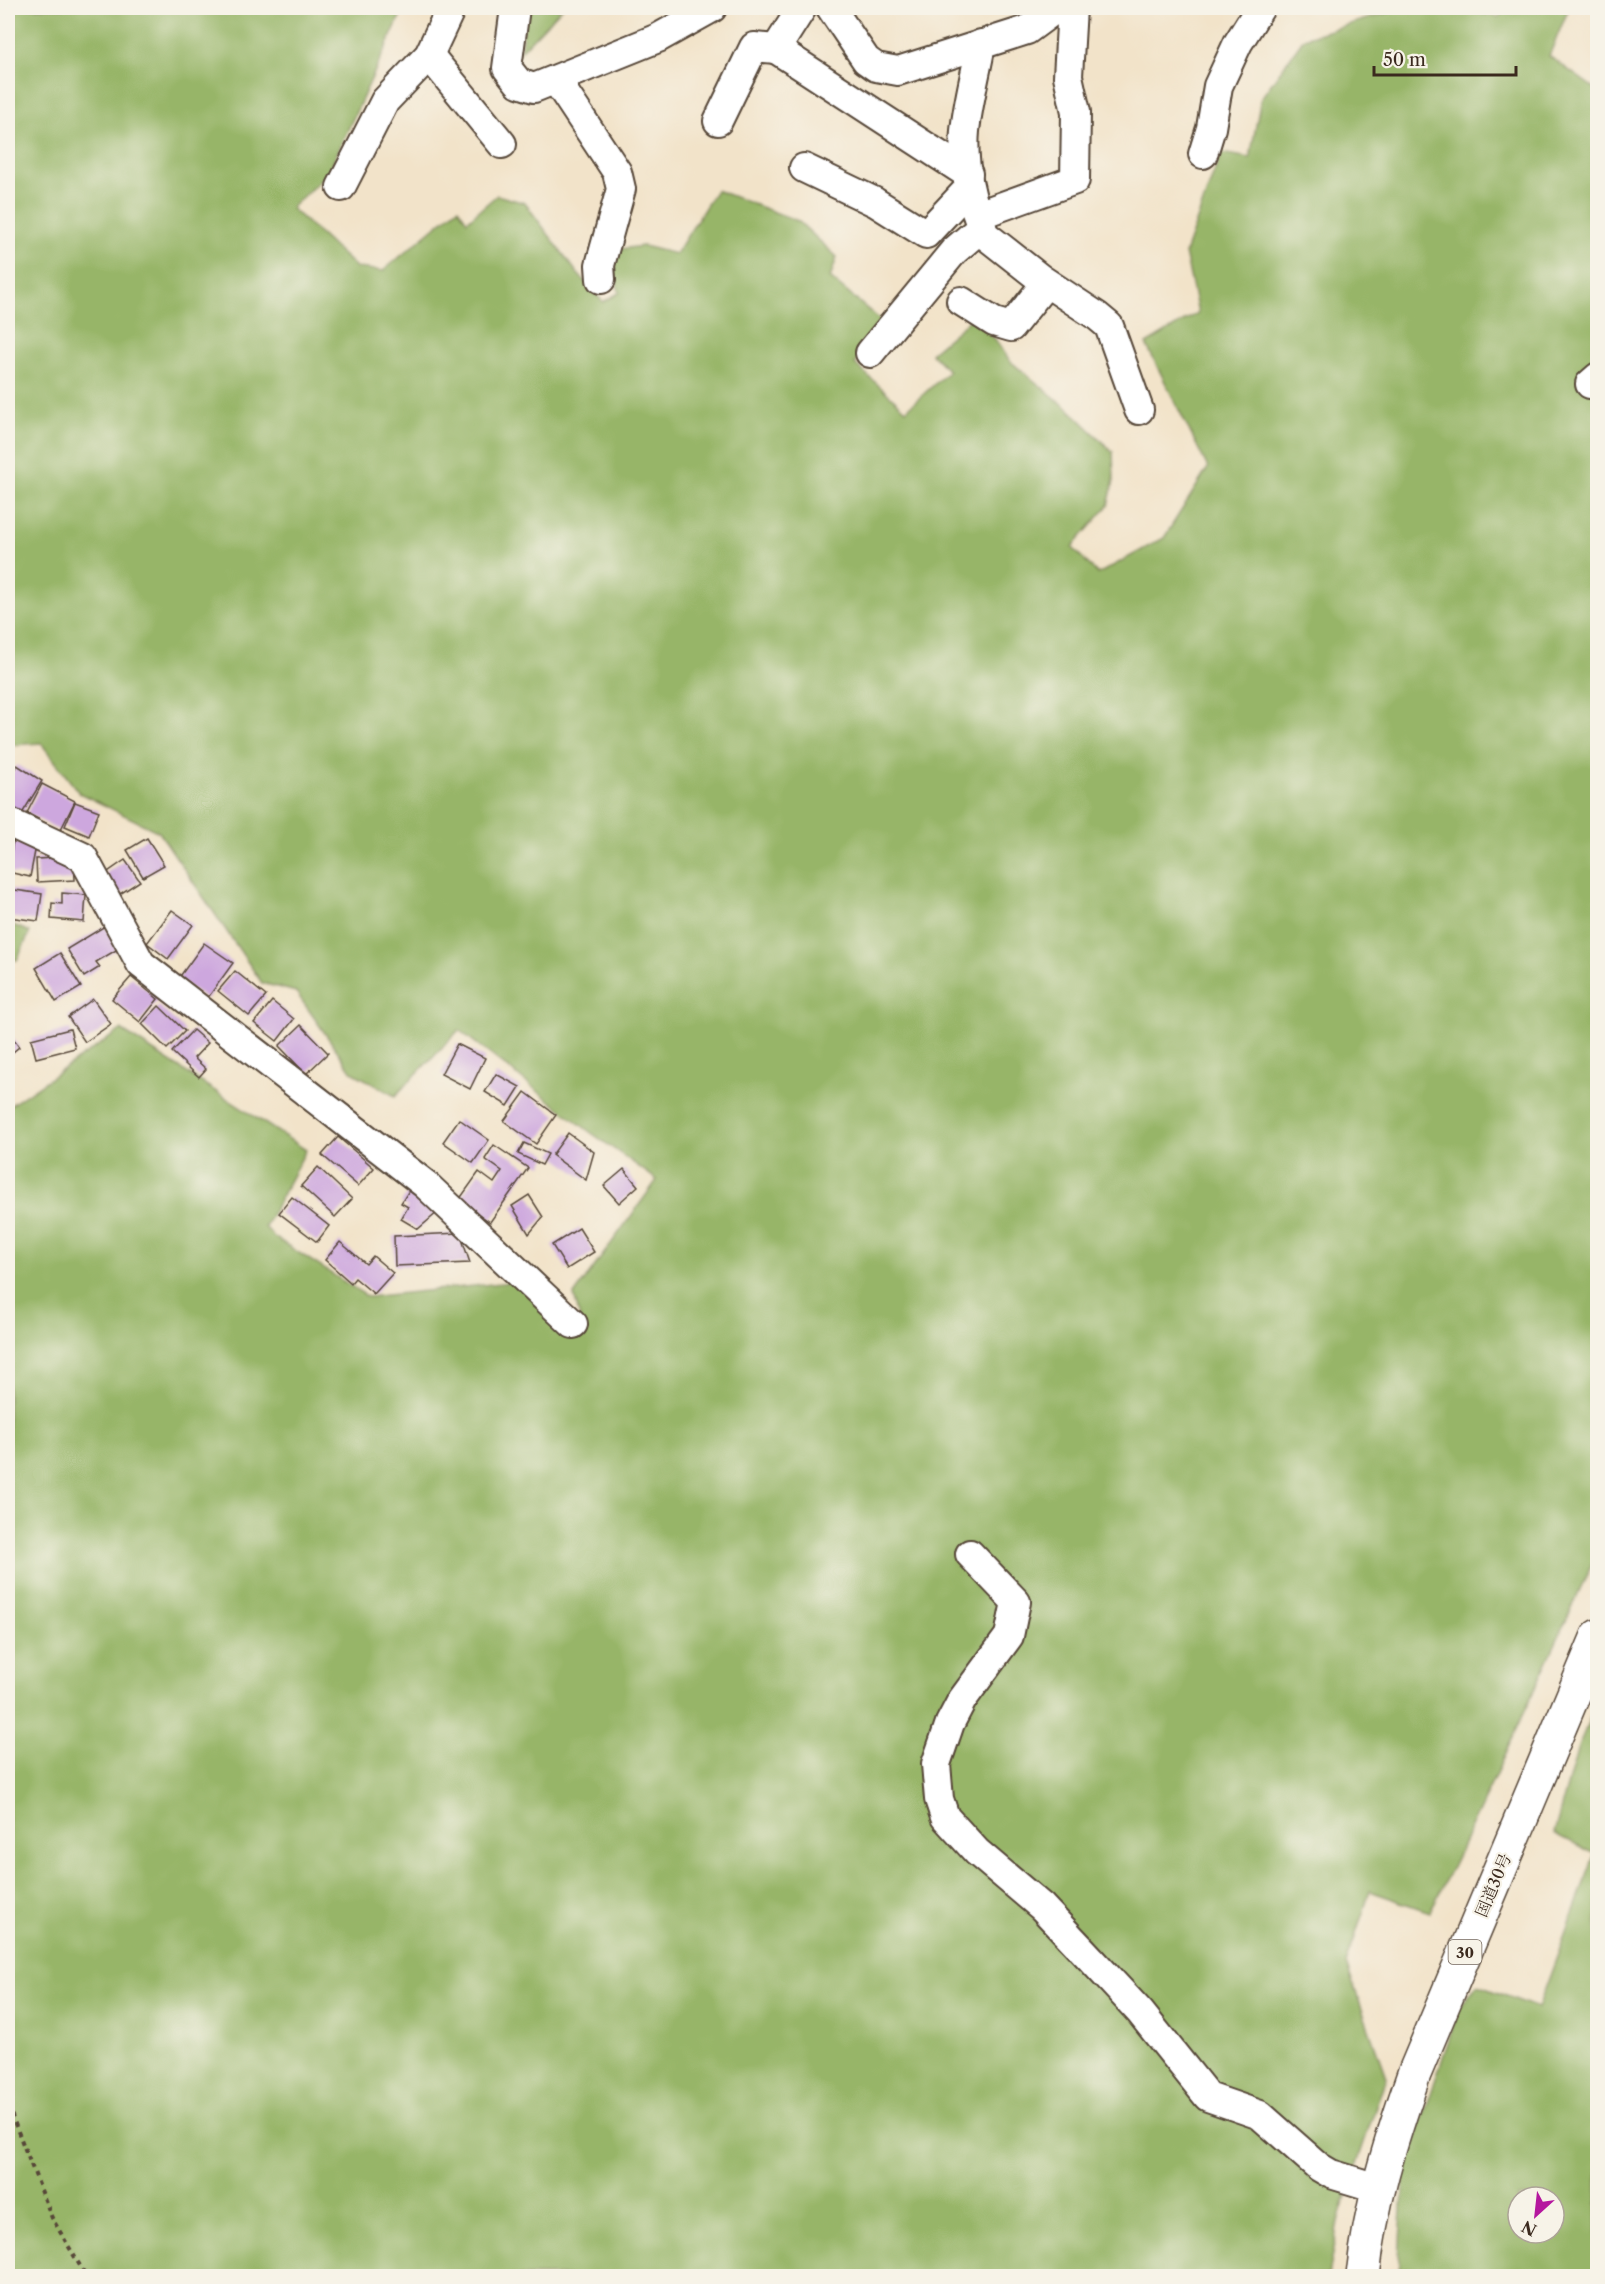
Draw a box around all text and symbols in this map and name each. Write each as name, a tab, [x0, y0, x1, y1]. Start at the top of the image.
scale bar	[1374, 39, 1516, 77]
text: 50 m	[1383, 49, 1426, 71]
street label: 国道30号	[1471, 1850, 1515, 1920]
road number: 30	[1448, 1940, 1482, 1964]
north arrow	[1506, 2185, 1566, 2245]
text: N	[1518, 2216, 1540, 2240]

